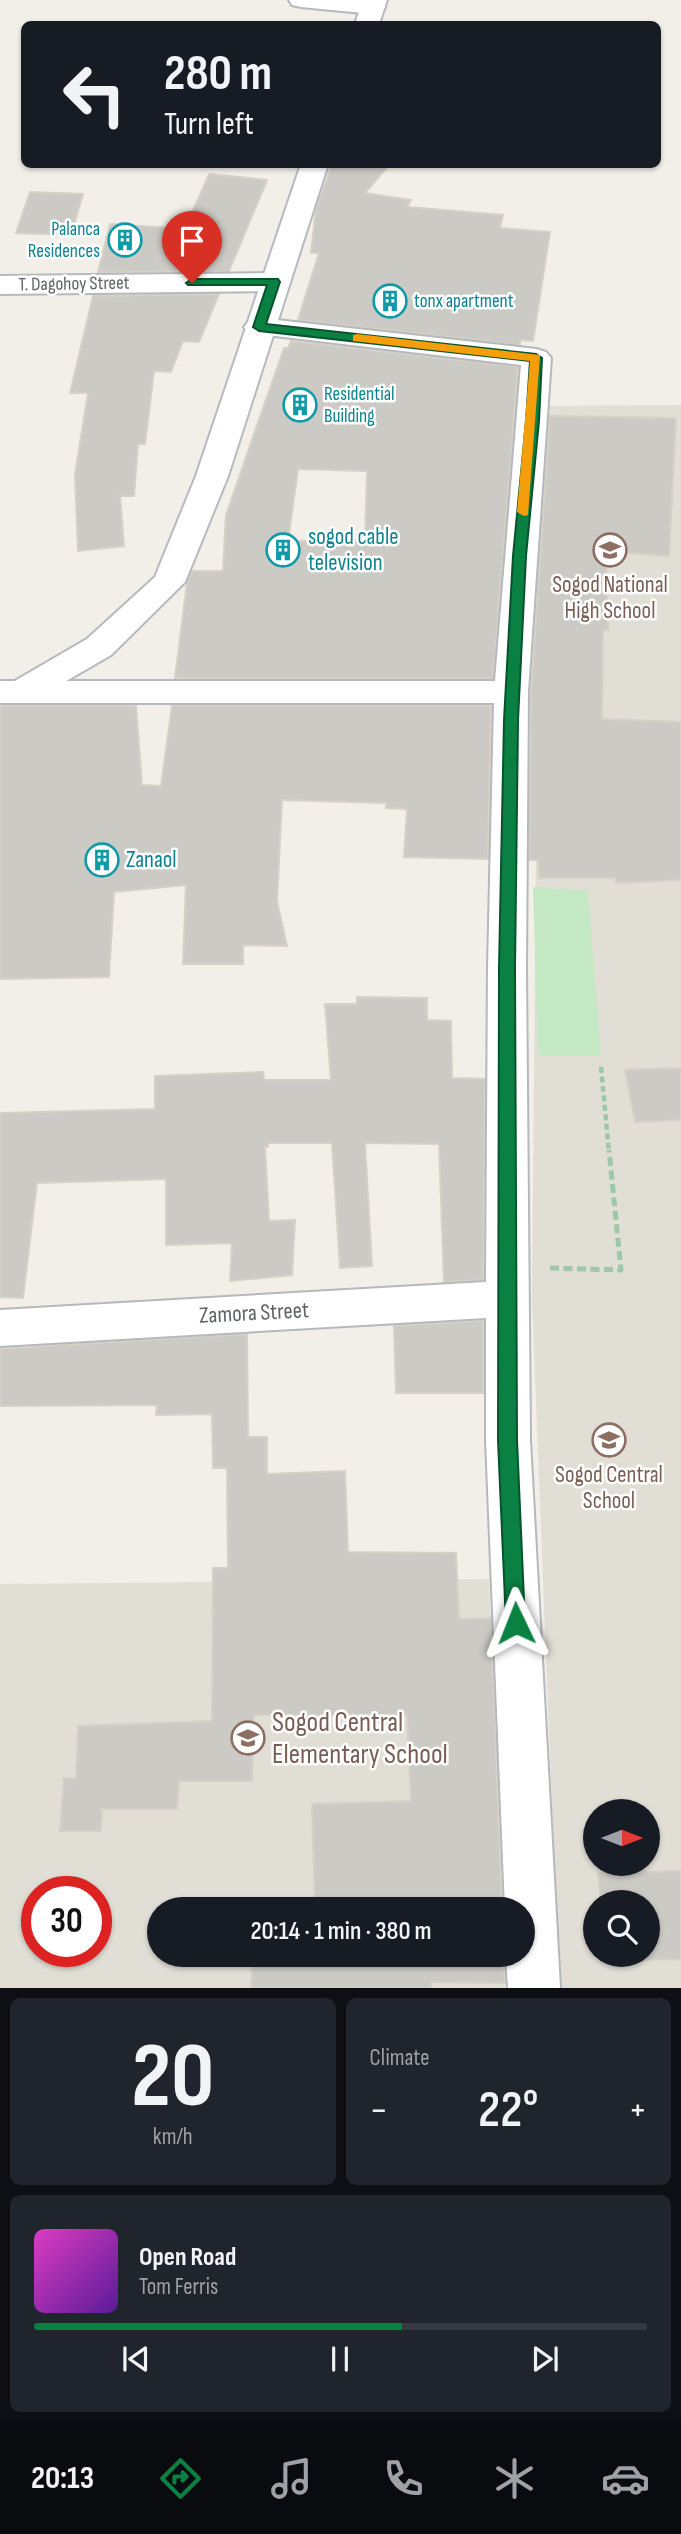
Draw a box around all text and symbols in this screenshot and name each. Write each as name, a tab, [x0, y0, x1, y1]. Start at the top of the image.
text: 280 m	[164, 45, 272, 104]
icon: left	[49, 49, 140, 140]
text: Turn left	[164, 105, 254, 144]
pin	[162, 211, 222, 283]
place label: Palanca Residences	[28, 218, 100, 263]
building icon: Palanca Residences	[106, 221, 144, 259]
icon: arrive	[173, 222, 211, 260]
street label: T. Dagohoy Street	[18, 272, 130, 296]
building icon: tonx apartment	[371, 282, 409, 320]
place label: tonx apartment	[414, 290, 514, 313]
place label: Residential Building	[324, 383, 395, 428]
building icon: Residential Building	[281, 386, 319, 424]
place label: sogod cable television	[308, 523, 398, 577]
building icon: sogod cable television	[264, 531, 302, 569]
school or university icon: Sogod National High School	[591, 531, 629, 569]
place label: Sogod National High School	[552, 571, 668, 625]
building icon: Zanaol	[83, 841, 121, 879]
place label: Zanaol	[126, 846, 177, 874]
street label: Zamora Street	[198, 1296, 310, 1330]
school or university icon: Sogod Central School	[590, 1421, 628, 1459]
place label: Sogod Central School	[555, 1461, 663, 1515]
position arrow	[479, 1586, 553, 1660]
place label: Sogod Central Elementary School	[272, 1706, 448, 1771]
school or university icon: Sogod Central Elementary School	[229, 1719, 267, 1757]
north arrow	[583, 1799, 660, 1876]
map controls	[583, 1799, 660, 1967]
speed limit sign: 30	[21, 1876, 112, 1967]
button: search	[583, 1890, 660, 1967]
text: 20:14 · 1 min · 380 m	[250, 1916, 432, 1947]
text: 20	[131, 2023, 214, 2132]
text: Climate	[370, 2044, 429, 2072]
text: 22°	[478, 2079, 539, 2142]
text: −	[370, 2088, 388, 2133]
text: +	[628, 2088, 647, 2133]
text: km/h	[153, 2123, 193, 2151]
text: Open Road	[139, 2242, 236, 2273]
text: Tom Ferris	[139, 2273, 218, 2301]
icon: previous	[117, 2340, 155, 2378]
icon: pause	[321, 2340, 359, 2378]
icon: next	[526, 2340, 564, 2378]
icon: directions	[156, 2454, 205, 2503]
icon: music	[267, 2454, 316, 2503]
icon: phone	[379, 2454, 428, 2503]
icon: climate	[490, 2454, 539, 2503]
icon: car	[601, 2454, 650, 2503]
text: 20:13	[31, 2459, 94, 2498]

